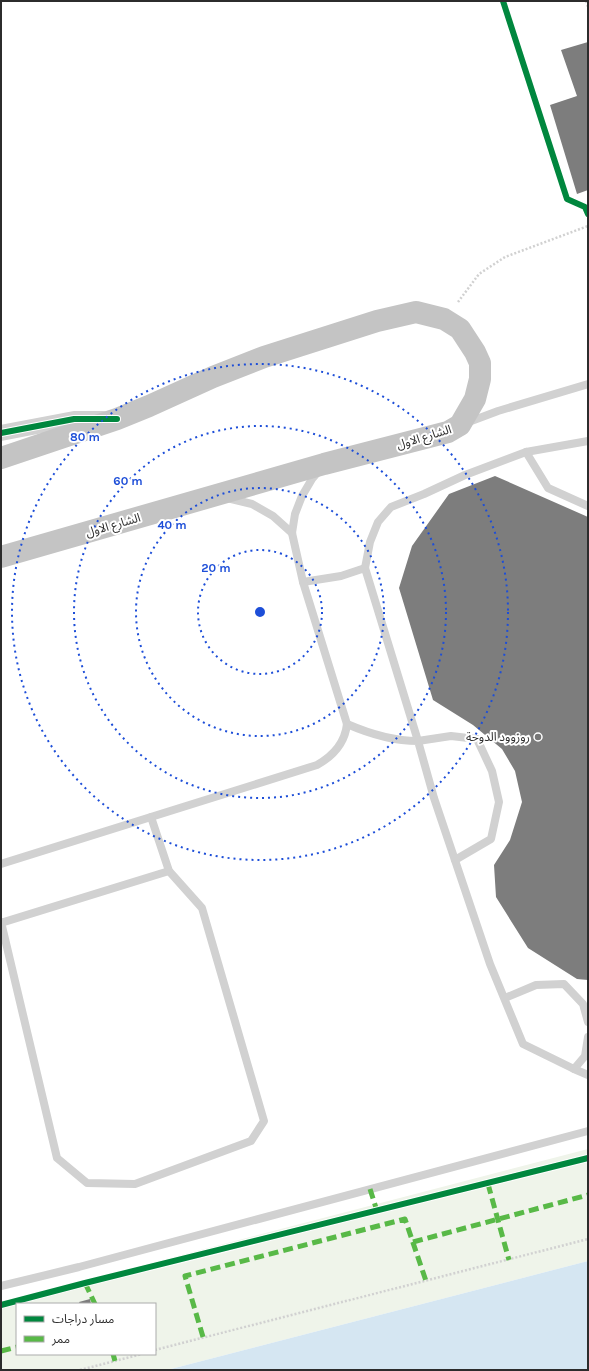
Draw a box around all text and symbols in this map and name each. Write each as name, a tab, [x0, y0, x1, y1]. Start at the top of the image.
street label: الشارع الاول	[395, 422, 454, 454]
text: 80 m	[70, 430, 100, 444]
text: 60 m	[113, 474, 143, 488]
street label: الشارع الاول	[84, 510, 143, 541]
text: 40 m	[157, 518, 187, 532]
text: 20 m	[201, 561, 231, 575]
centre of rings	[253, 605, 267, 619]
place label: روزوود الدوحة	[466, 730, 530, 744]
marker: روزوود الدوحة	[533, 732, 543, 742]
legend	[16, 1303, 156, 1355]
text: مسار دراجات	[52, 1312, 114, 1326]
text: ممر	[51, 1332, 70, 1346]

